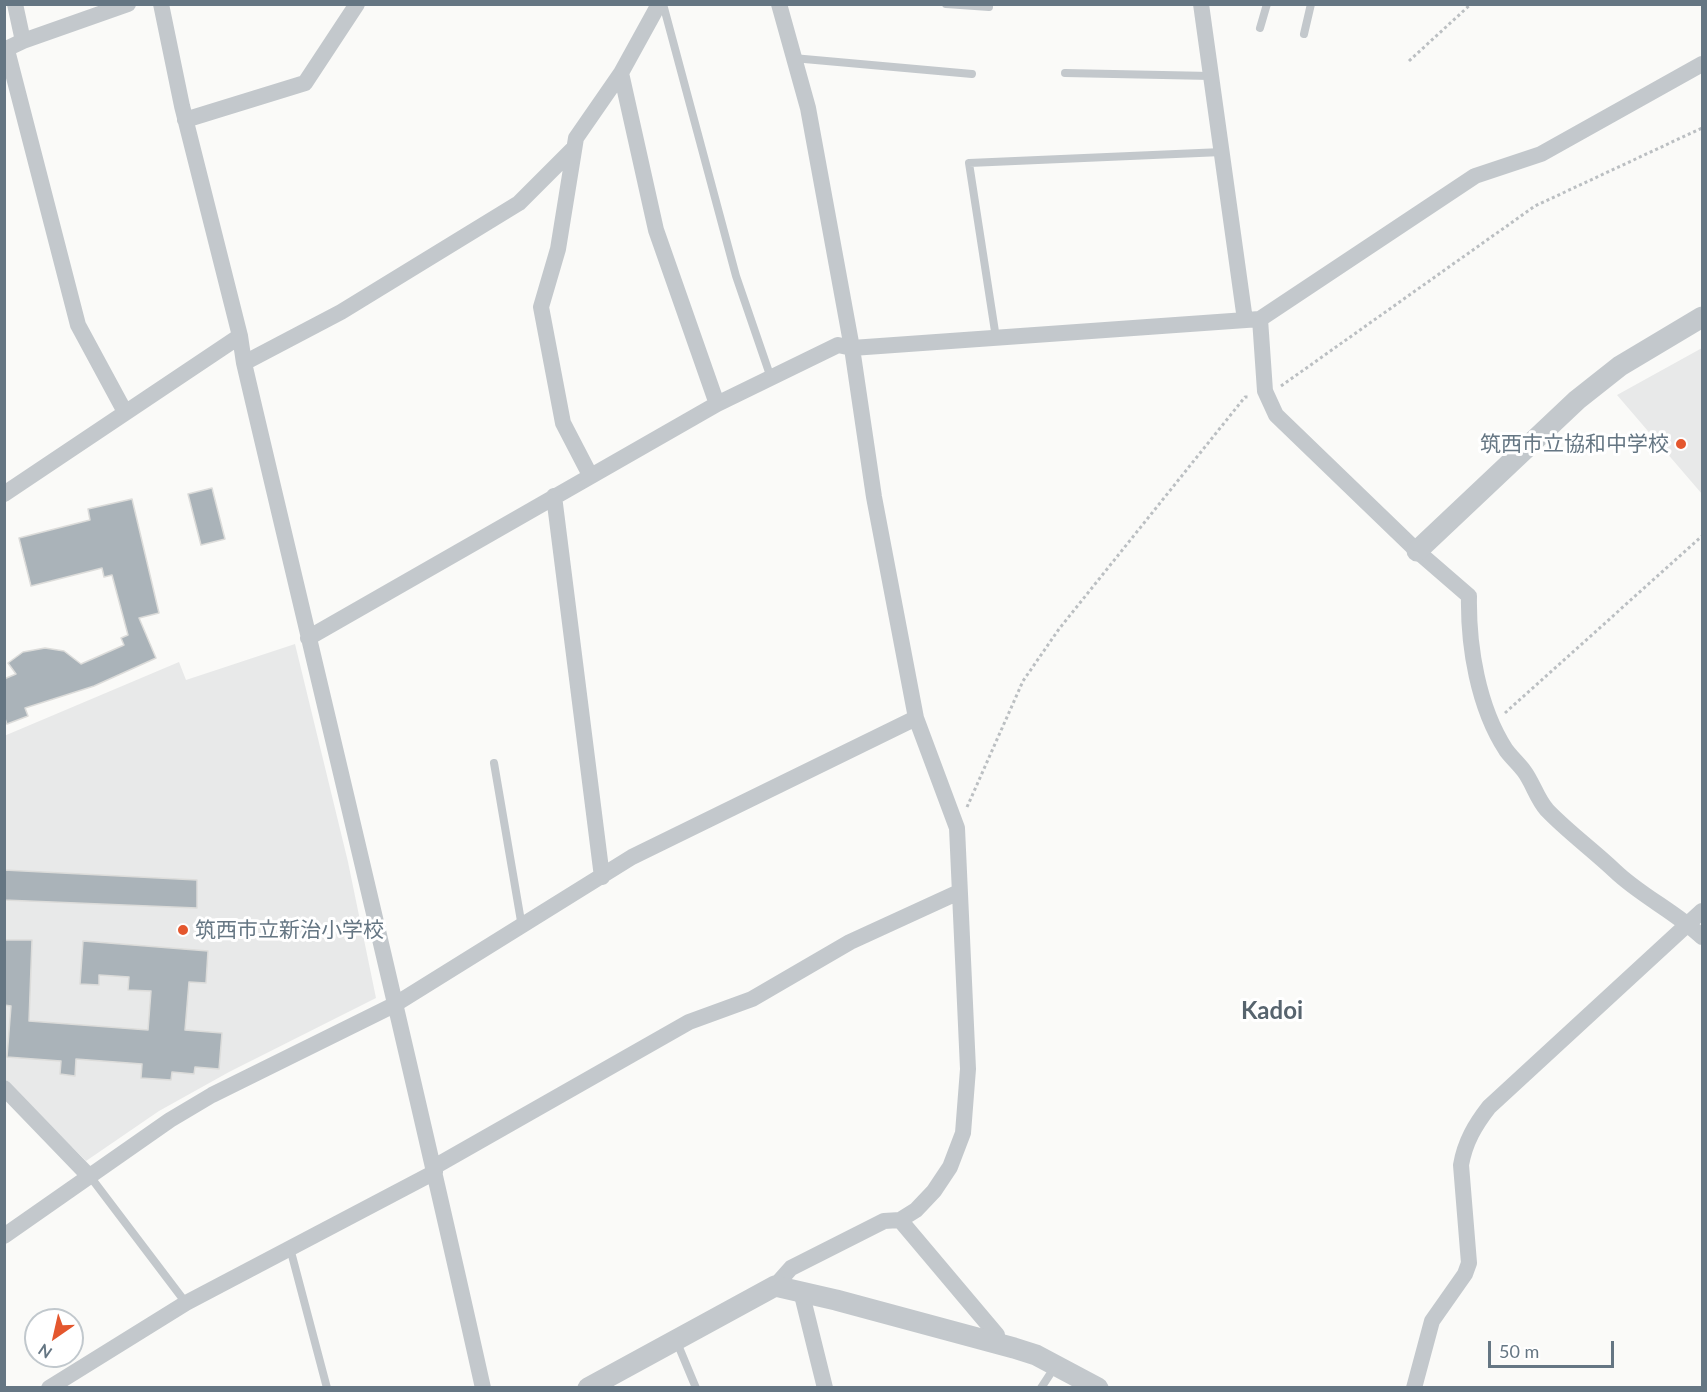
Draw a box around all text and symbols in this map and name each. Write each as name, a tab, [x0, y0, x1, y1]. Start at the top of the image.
place label: 筑西市立協和中学校	[1480, 431, 1669, 457]
marker: 筑西市立協和中学校	[1674, 437, 1688, 451]
place label: 筑西市立新治小学校	[195, 917, 384, 943]
marker: 筑西市立新治小学校	[176, 923, 190, 937]
district label: Kadoi	[1241, 997, 1303, 1025]
north arrow	[24, 1308, 84, 1368]
scale bar	[1491, 1329, 1617, 1367]
text: N	[34, 1340, 55, 1363]
text: 50 m	[1499, 1340, 1539, 1362]

